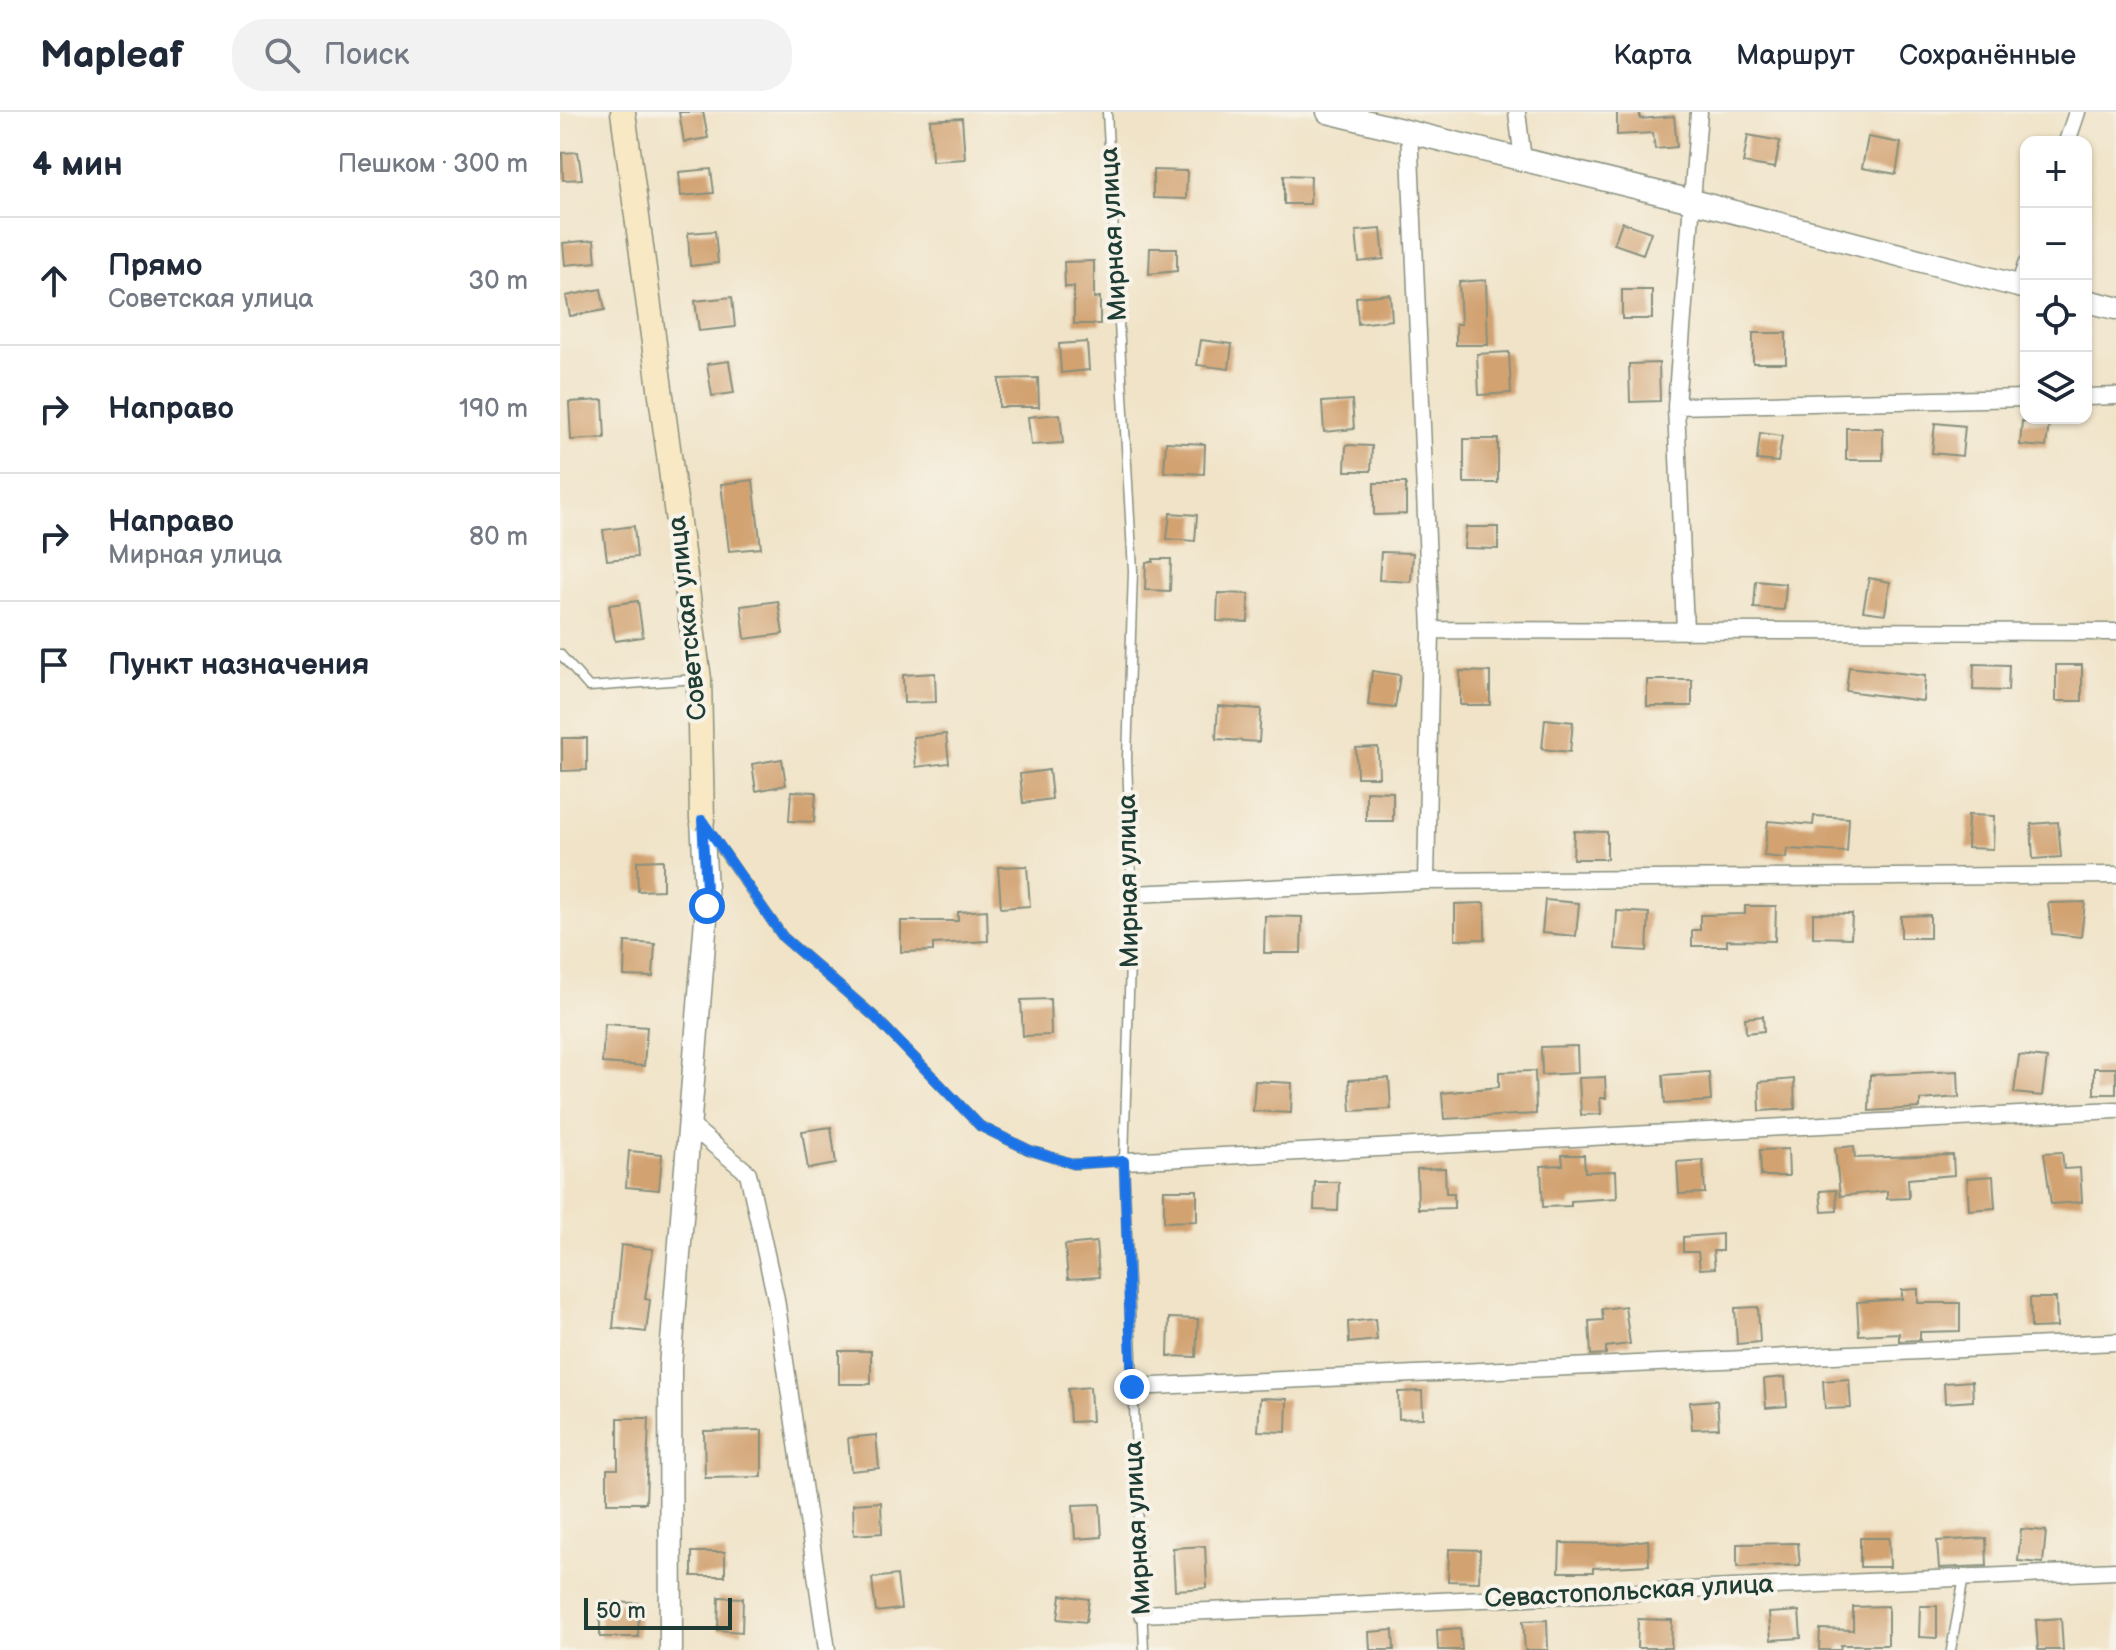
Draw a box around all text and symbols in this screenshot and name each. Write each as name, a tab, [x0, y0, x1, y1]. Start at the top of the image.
search box	[232, 19, 792, 91]
text: Mapleaf	[40, 33, 184, 78]
icon: search	[260, 33, 304, 77]
text: Поиск	[324, 37, 409, 73]
text: Карта	[1613, 39, 1692, 72]
text: Маршрут	[1736, 39, 1855, 72]
text: Сохранённые	[1899, 39, 2076, 72]
map controls	[2020, 136, 2092, 424]
button: +	[2020, 136, 2092, 208]
text: 4 мин	[32, 144, 123, 185]
street label: Мирная улица	[1094, 146, 1134, 322]
text: Пешком · 300 m	[338, 149, 528, 180]
button: −	[2020, 208, 2092, 280]
text: Прямо	[108, 248, 202, 284]
icon: ahead	[32, 259, 76, 303]
text: 30 m	[468, 266, 528, 297]
button: locate	[2020, 280, 2092, 352]
text: Советская улица	[108, 284, 314, 315]
button: layers	[2020, 352, 2092, 424]
icon: right	[32, 387, 76, 431]
text: Направо	[108, 391, 234, 427]
text: 190 m	[459, 394, 528, 425]
text: Направо	[108, 504, 234, 540]
street label: Советская улица	[662, 514, 714, 722]
icon: right	[32, 515, 76, 559]
text: 80 m	[469, 522, 528, 553]
text: Мирная улица	[108, 540, 282, 571]
icon: arrive	[32, 643, 76, 687]
text: Пункт назначения	[108, 647, 369, 683]
street label: Мирная улица	[1112, 794, 1146, 968]
route start	[689, 888, 725, 924]
route end	[1114, 1369, 1150, 1405]
street label: Мирная улица	[1118, 1440, 1158, 1616]
street label: Севастопольская улица	[1483, 1569, 1775, 1615]
scale bar	[584, 1594, 732, 1630]
text: 50 m	[596, 1598, 646, 1625]

